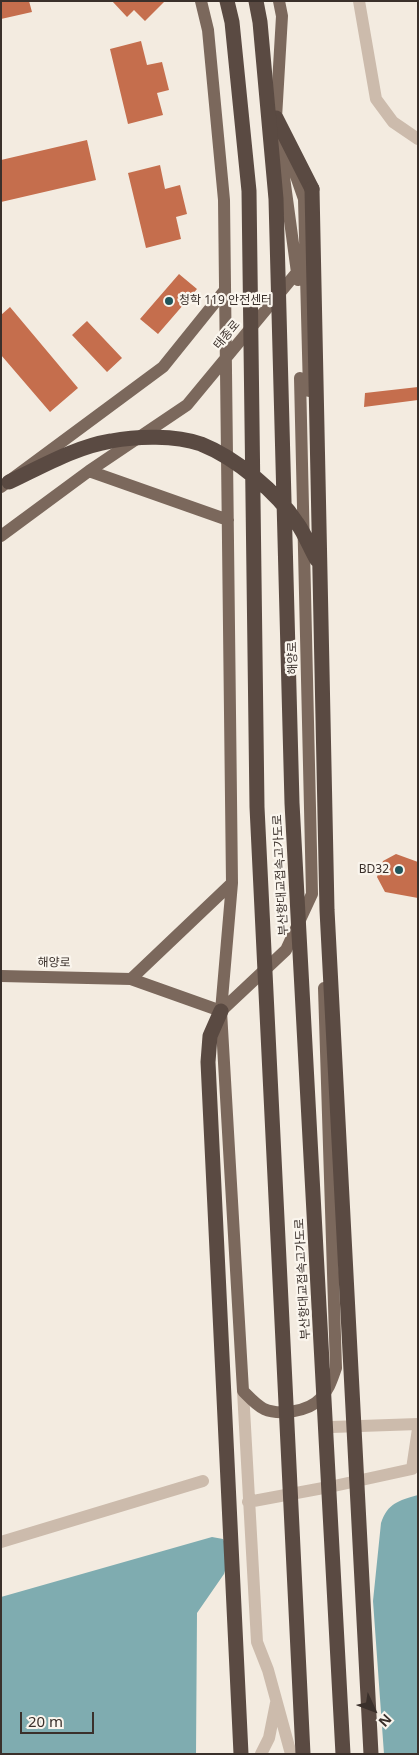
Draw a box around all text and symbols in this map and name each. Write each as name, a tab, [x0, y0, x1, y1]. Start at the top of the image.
place label: 청학 119 안전센터	[179, 294, 272, 308]
marker: 청학 119 안전센터	[163, 295, 175, 307]
street label: 태종로	[211, 318, 243, 352]
street label: 해양로	[286, 641, 300, 675]
street label: 부산항대교접속고가도로	[271, 814, 291, 936]
place label: BD32	[359, 863, 389, 877]
marker: BD32	[393, 864, 405, 876]
street label: 해양로	[37, 956, 71, 970]
street label: 부산항대교접속고가도로	[293, 1218, 313, 1340]
north arrow	[349, 1685, 399, 1735]
scale bar	[22, 1702, 96, 1734]
text: N	[375, 1710, 396, 1731]
text: 20 m	[28, 1711, 63, 1731]

